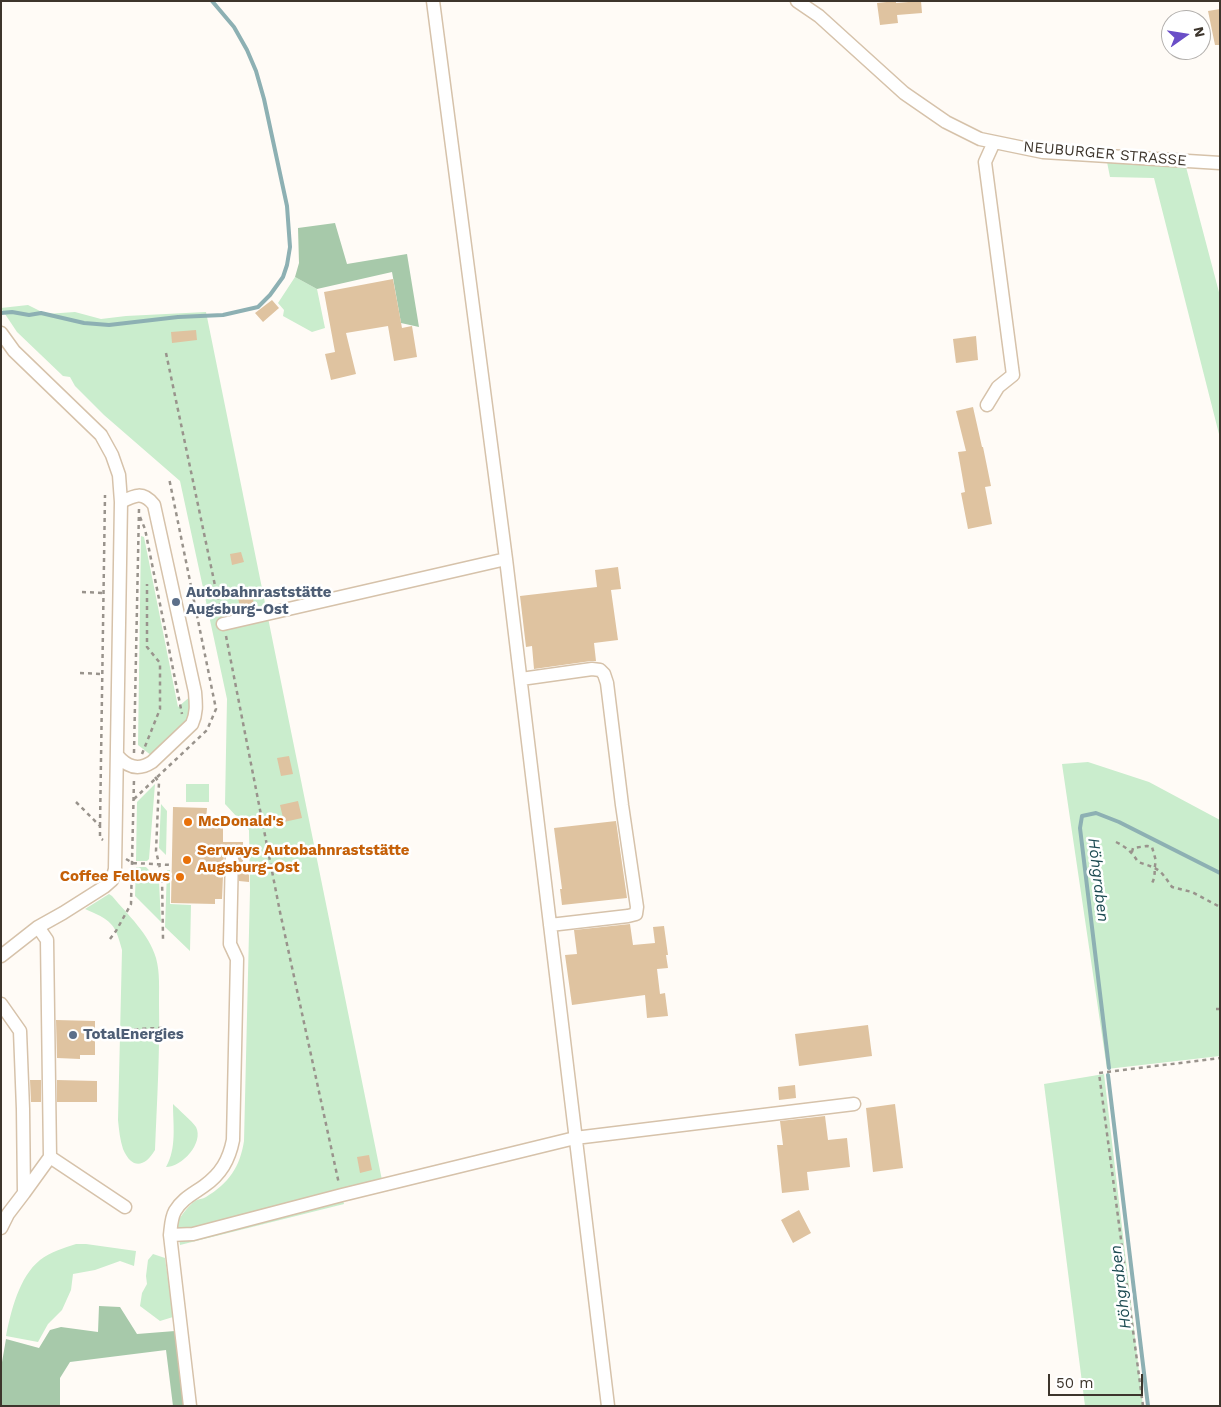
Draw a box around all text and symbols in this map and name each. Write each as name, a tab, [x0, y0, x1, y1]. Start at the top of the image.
north arrow	[1161, 10, 1211, 60]
text: N	[1191, 25, 1209, 39]
street label: NEUBURGER STRASSE	[1023, 138, 1187, 170]
place label: Autobahnraststätte Augsburg-Ost	[186, 584, 331, 619]
marker: Autobahnraststätte Augsburg-Ost	[170, 596, 182, 608]
place label: McDonald's	[198, 813, 284, 831]
marker: McDonald's	[182, 816, 194, 828]
water label: Höhgraben	[1083, 837, 1113, 923]
place label: Serways Autobahnraststätte Augsburg-Ost	[197, 842, 409, 877]
marker: Serways Autobahnraststätte Augsburg-Ost	[181, 854, 193, 866]
place label: Coffee Fellows	[60, 868, 170, 886]
marker: Coffee Fellows	[174, 871, 186, 883]
place label: TotalEnergies	[83, 1026, 184, 1044]
marker: TotalEnergies	[67, 1029, 79, 1041]
water label: Höhgraben	[1106, 1244, 1136, 1330]
scale bar	[1051, 1364, 1146, 1396]
text: 50 m	[1056, 1374, 1093, 1392]

